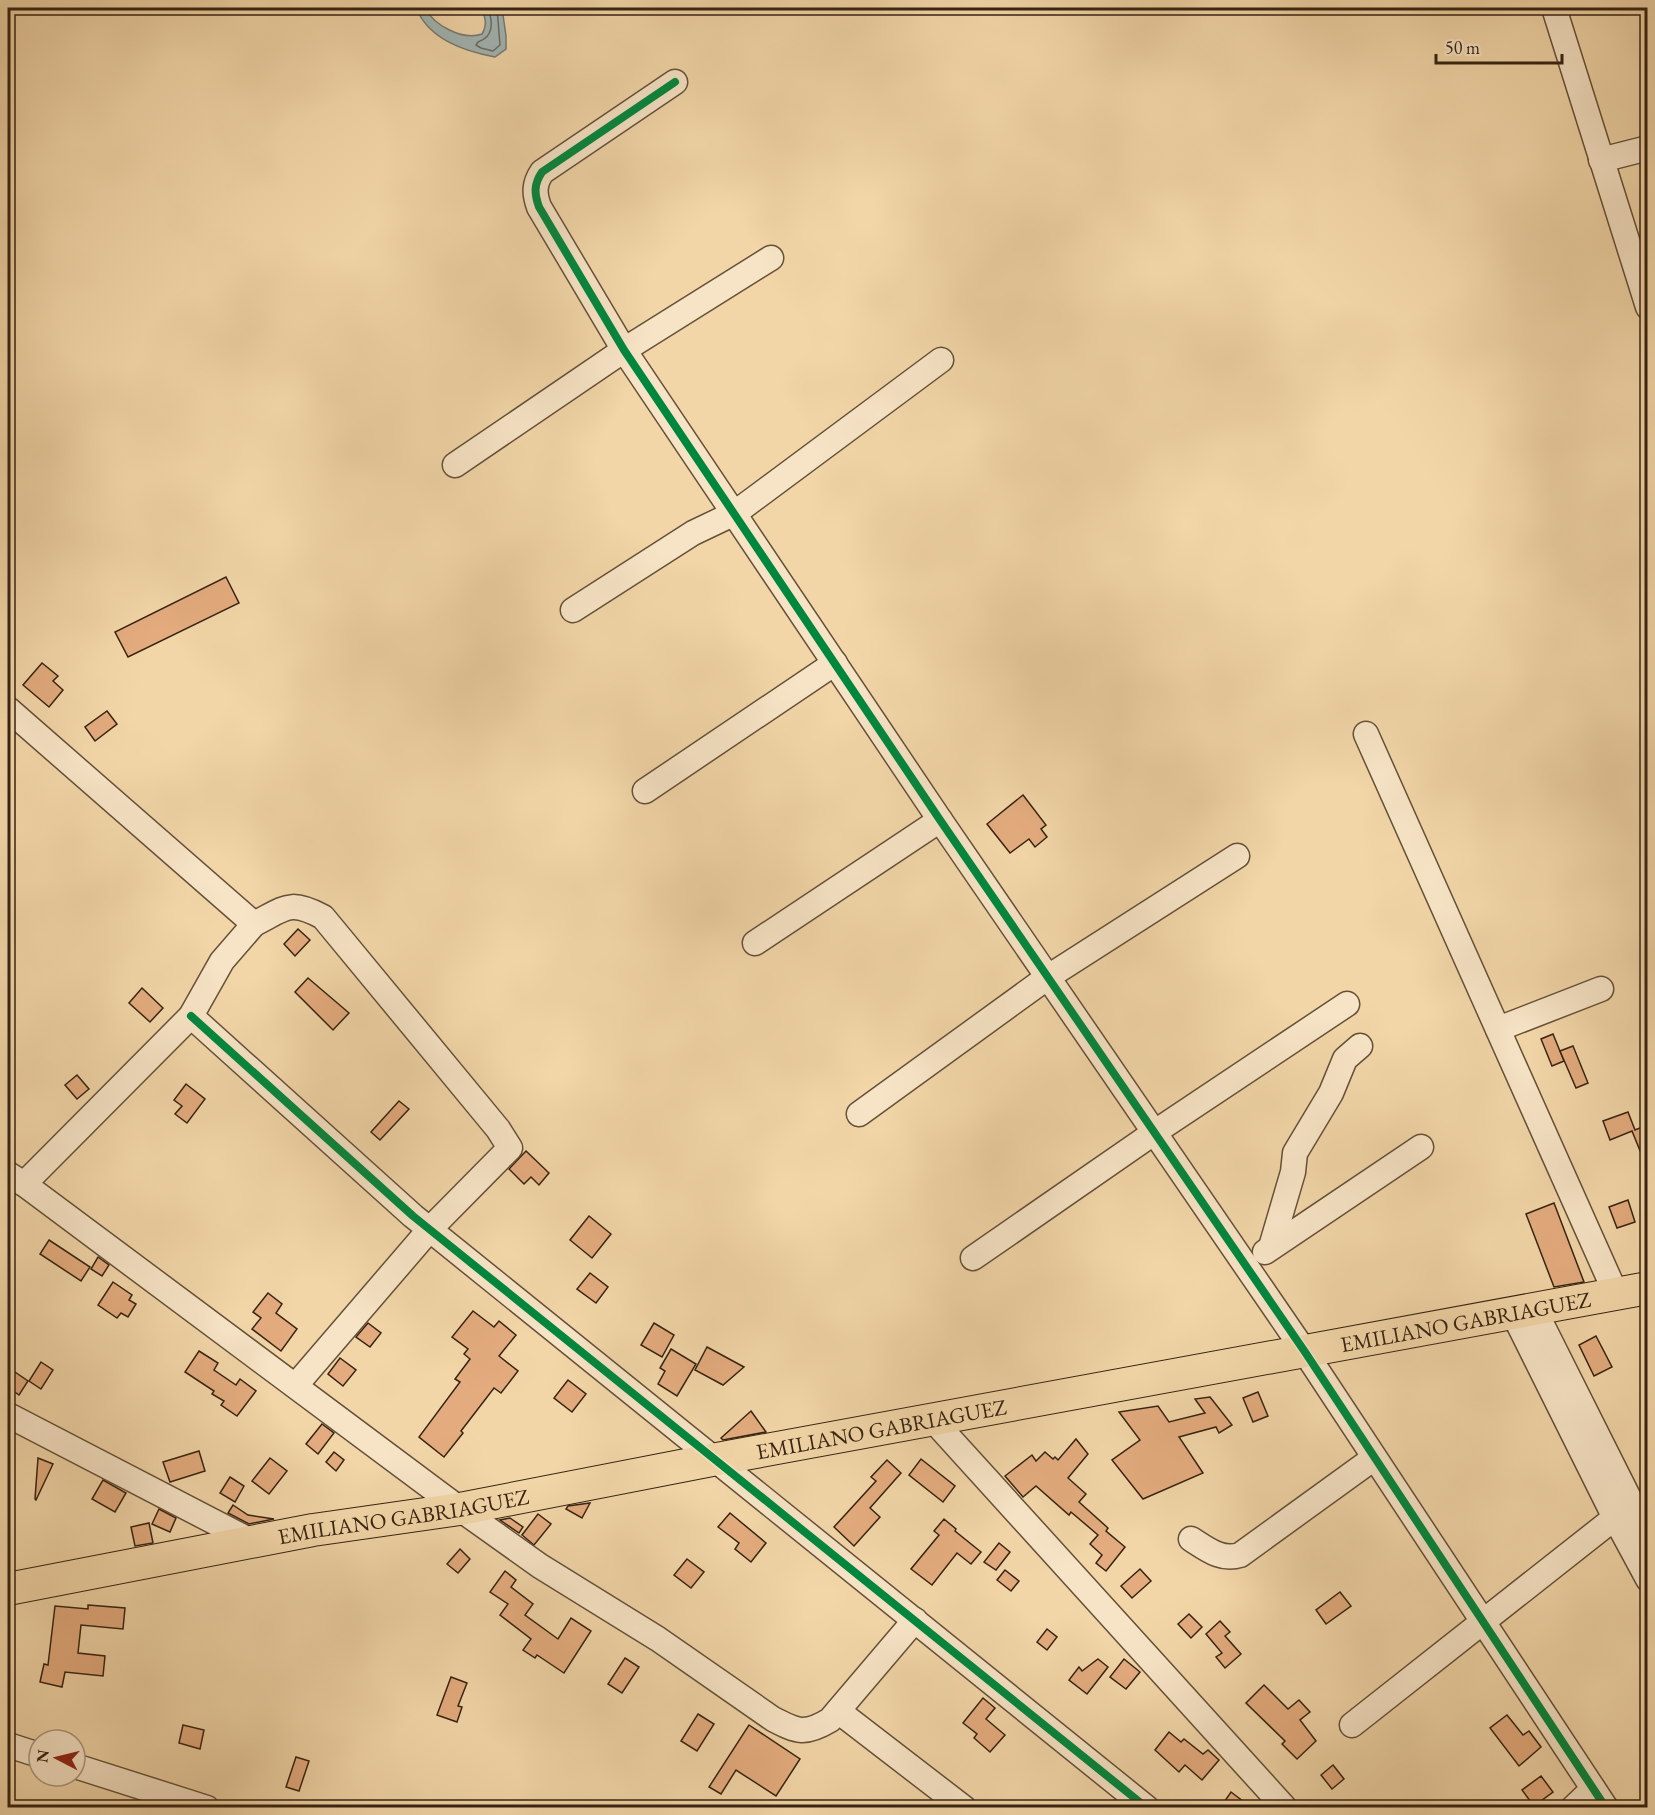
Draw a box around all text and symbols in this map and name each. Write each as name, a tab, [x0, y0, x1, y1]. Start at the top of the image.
scale bar	[1436, 27, 1562, 65]
text: 50 m	[1445, 36, 1480, 59]
street label: EMILIANO GABRIAGUEZ	[1338, 1284, 1593, 1359]
street label: EMILIANO GABRIAGUEZ	[754, 1392, 1009, 1466]
street label: EMILIANO GABRIAGUEZ	[275, 1481, 531, 1551]
north arrow	[27, 1728, 87, 1788]
text: N	[31, 1748, 54, 1764]

